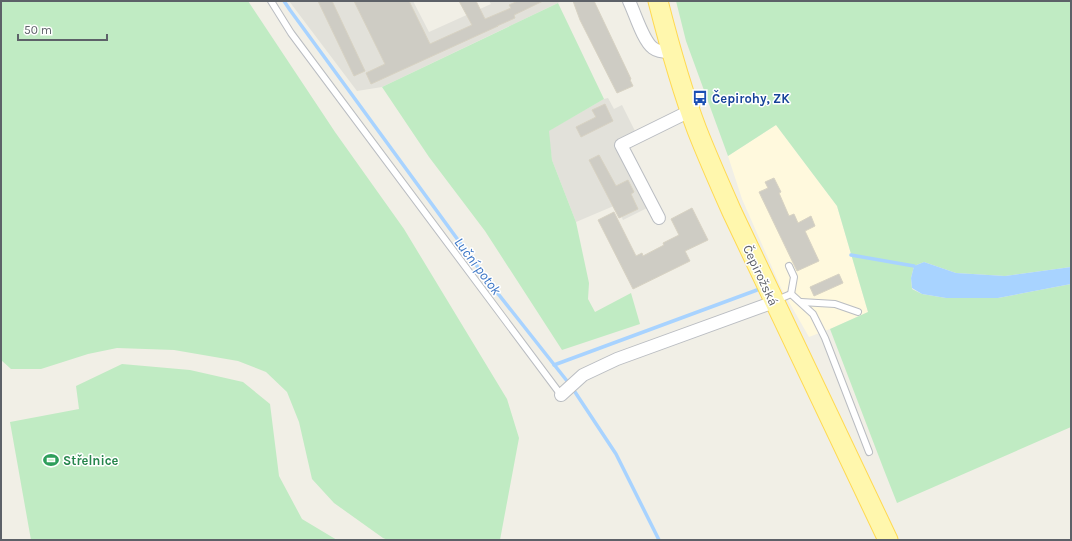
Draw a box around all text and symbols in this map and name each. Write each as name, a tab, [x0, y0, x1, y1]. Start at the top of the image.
scale bar	[18, 16, 107, 42]
text: 50 m	[24, 23, 52, 37]
bus stop icon: Čepirohy, ZK	[691, 89, 709, 107]
place label: Čepirohy, ZK	[712, 89, 790, 106]
water label: Luční potok	[451, 234, 505, 299]
street label: Čepirožská	[740, 242, 782, 308]
sports icon: Střelnice	[42, 451, 60, 469]
place label: Střelnice	[63, 453, 119, 468]

